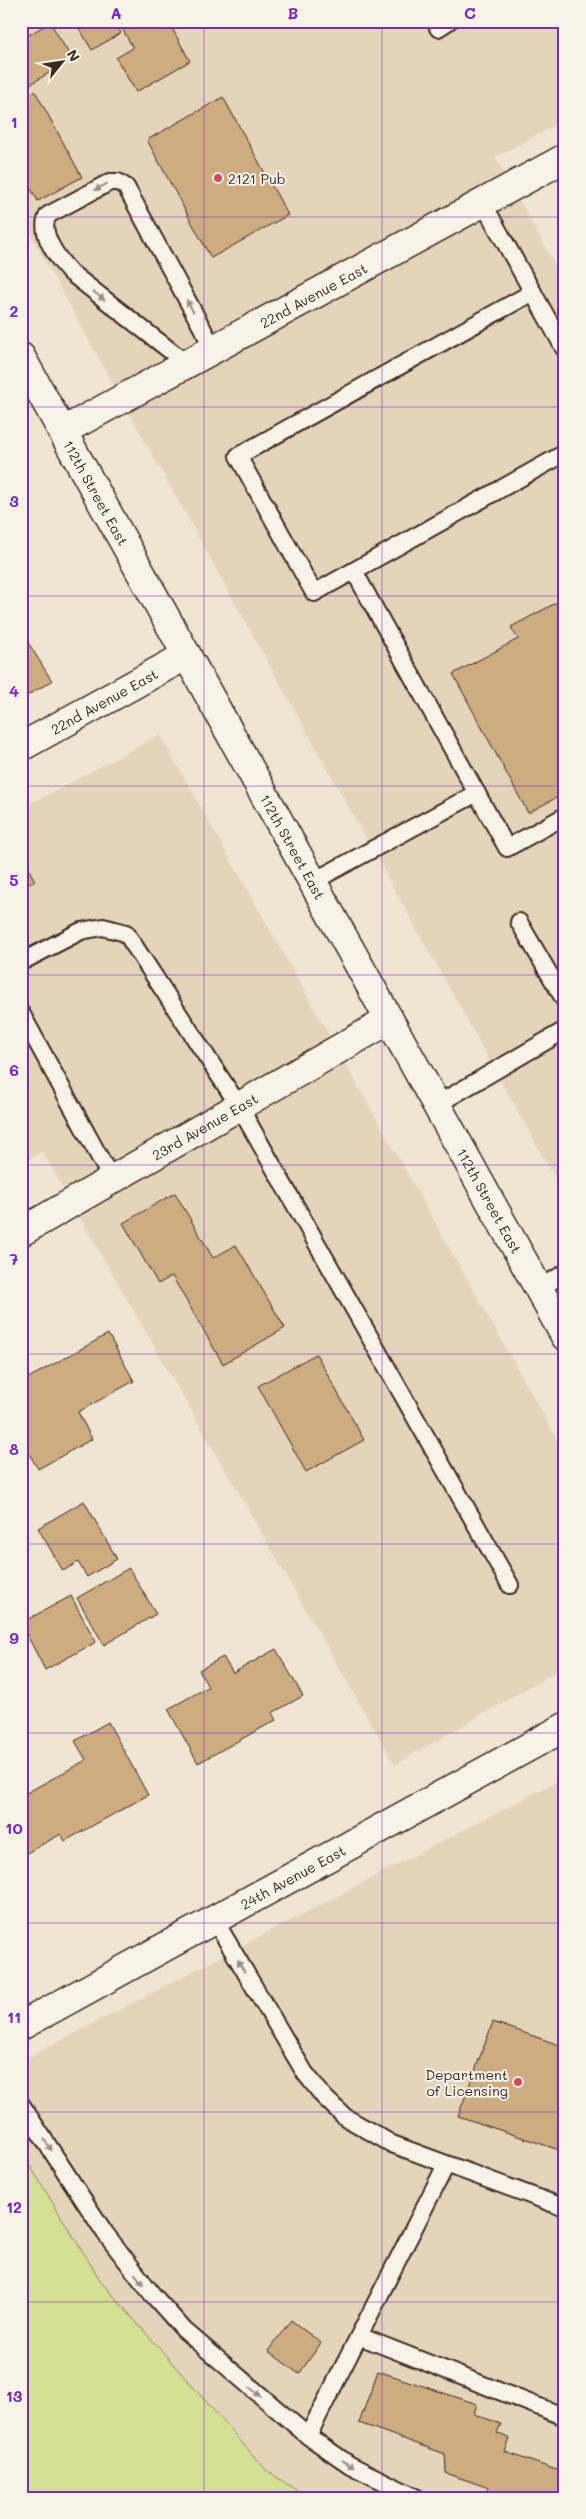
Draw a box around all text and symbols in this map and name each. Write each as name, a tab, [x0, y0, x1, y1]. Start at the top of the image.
text: A	[110, 2, 122, 23]
text: B	[288, 2, 298, 23]
text: C	[464, 2, 476, 23]
north arrow	[38, 38, 88, 88]
text: N	[63, 46, 85, 65]
text: 1	[10, 111, 18, 132]
place label: 2121 Pub	[228, 169, 286, 188]
marker: 2121 Pub	[212, 172, 224, 184]
one-way arrow	[94, 183, 107, 192]
street label: 22nd Avenue East	[256, 258, 370, 332]
one-way arrow	[92, 291, 106, 301]
one-way arrow	[186, 298, 194, 313]
text: 2	[10, 300, 19, 321]
street label: 112th Street East	[59, 436, 133, 549]
text: 3	[9, 490, 19, 511]
street label: 22nd Avenue East	[47, 664, 161, 738]
text: 4	[9, 680, 19, 701]
street label: 112th Street East	[256, 790, 330, 903]
text: 5	[9, 869, 19, 890]
text: 6	[9, 1059, 19, 1080]
street label: 23rd Avenue East	[148, 1088, 261, 1164]
street label: 112th Street East	[453, 1144, 527, 1257]
text: 7	[10, 1248, 19, 1269]
text: 8	[9, 1438, 19, 1459]
text: 9	[9, 1627, 19, 1648]
text: 10	[5, 1817, 23, 1838]
street label: 24th Avenue East	[237, 1840, 349, 1913]
one-way arrow	[237, 1959, 246, 1972]
text: 11	[7, 2006, 21, 2027]
place label: Department of Licensing	[425, 2065, 508, 2100]
marker: Department of Licensing	[512, 2076, 524, 2088]
one-way arrow	[43, 2138, 52, 2151]
text: 12	[6, 2196, 22, 2217]
one-way arrow	[134, 2272, 145, 2285]
text: 13	[6, 2385, 23, 2406]
one-way arrow	[249, 2386, 261, 2398]
one-way arrow	[342, 2459, 355, 2468]

